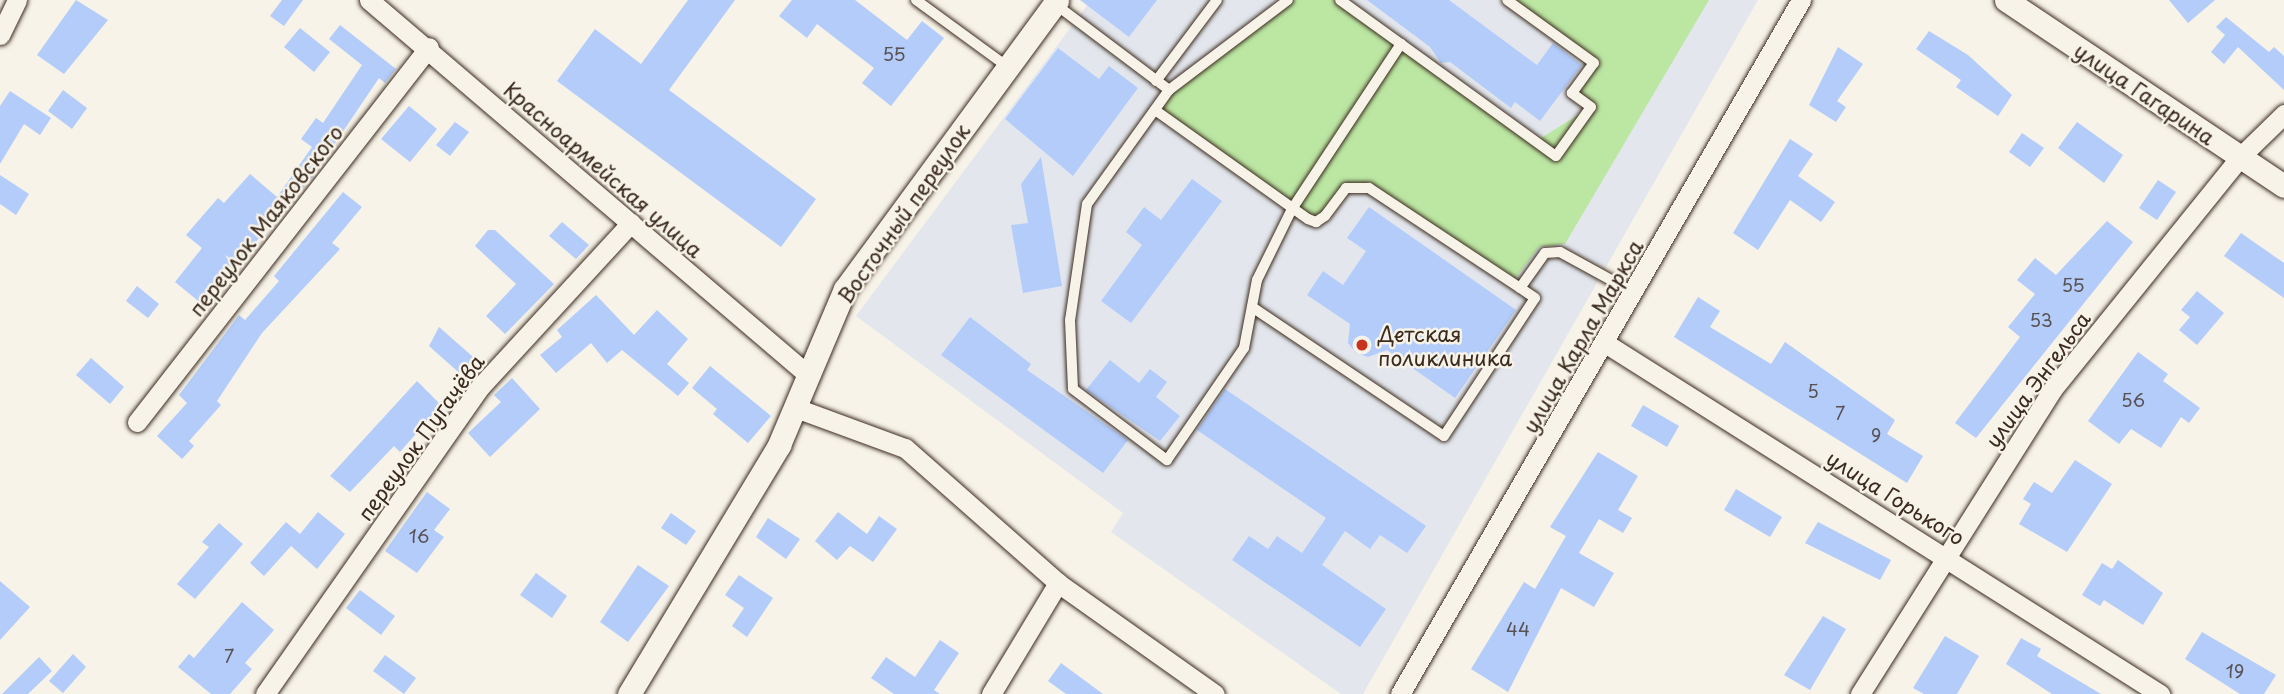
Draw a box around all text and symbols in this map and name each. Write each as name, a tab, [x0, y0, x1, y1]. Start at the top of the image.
street label: улица Гагарина	[2070, 37, 2220, 149]
house number: 55	[882, 43, 906, 65]
street label: Красноармейская улица	[499, 76, 709, 262]
street label: переулок Маяковского	[182, 119, 348, 321]
street label: Восточный переулок	[832, 119, 974, 307]
street label: улица Карла Маркса	[1516, 235, 1648, 437]
house number: 55	[2061, 274, 2085, 296]
street label: улица Энгельса	[1979, 306, 2095, 452]
house number: 53	[2029, 309, 2053, 331]
place label: Детская поликлиника	[1378, 320, 1512, 370]
marker: Детская поликлиника	[1352, 335, 1372, 355]
street label: переулок Пугачёва	[351, 349, 489, 525]
house number: 5	[1807, 380, 1819, 402]
house number: 56	[2121, 389, 2145, 411]
house number: 7	[1835, 402, 1845, 424]
house number: 9	[1871, 424, 1881, 446]
street label: улица Горького	[1822, 444, 1970, 550]
house number: 16	[409, 525, 429, 547]
house number: 44	[1506, 618, 1530, 640]
house number: 7	[224, 645, 234, 667]
house number: 19	[2226, 660, 2244, 682]

